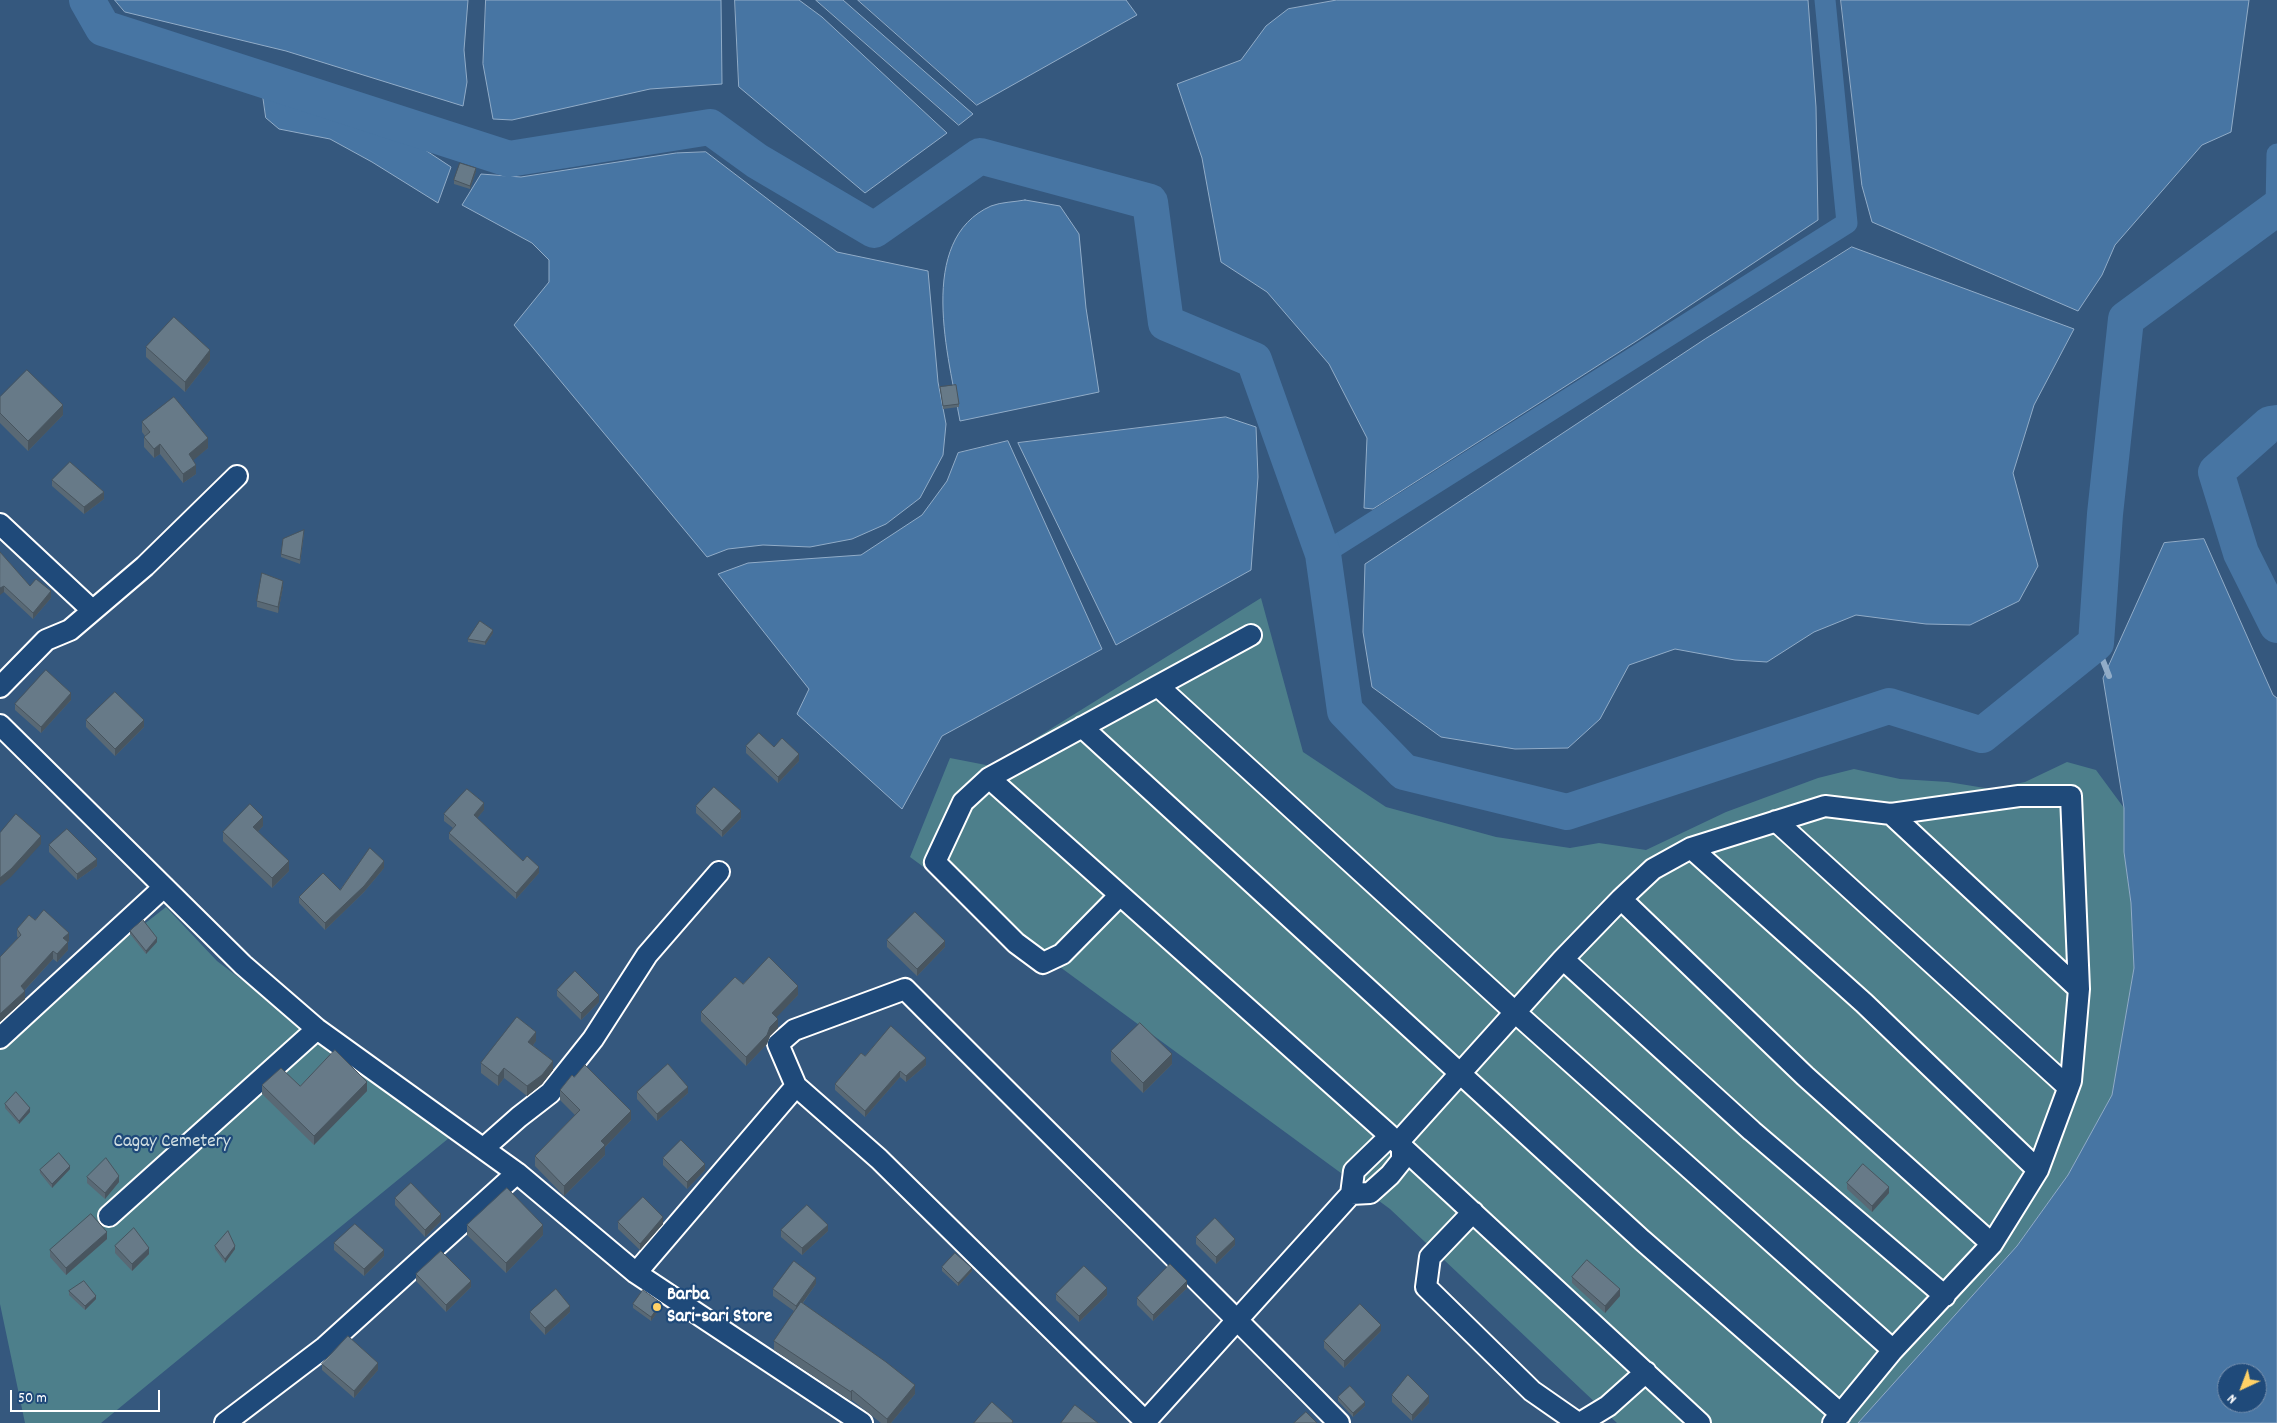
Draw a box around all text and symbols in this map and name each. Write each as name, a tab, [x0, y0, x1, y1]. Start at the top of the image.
park label: Cagay Cemetery	[114, 1132, 230, 1154]
place label: Barba Sari-sari Store	[667, 1285, 772, 1329]
marker: Barba Sari-sari Store	[651, 1301, 663, 1313]
north arrow	[2217, 1363, 2267, 1413]
scale bar	[12, 1380, 162, 1412]
text: 50 m	[18, 1388, 47, 1410]
text: N	[2223, 1389, 2242, 1408]

